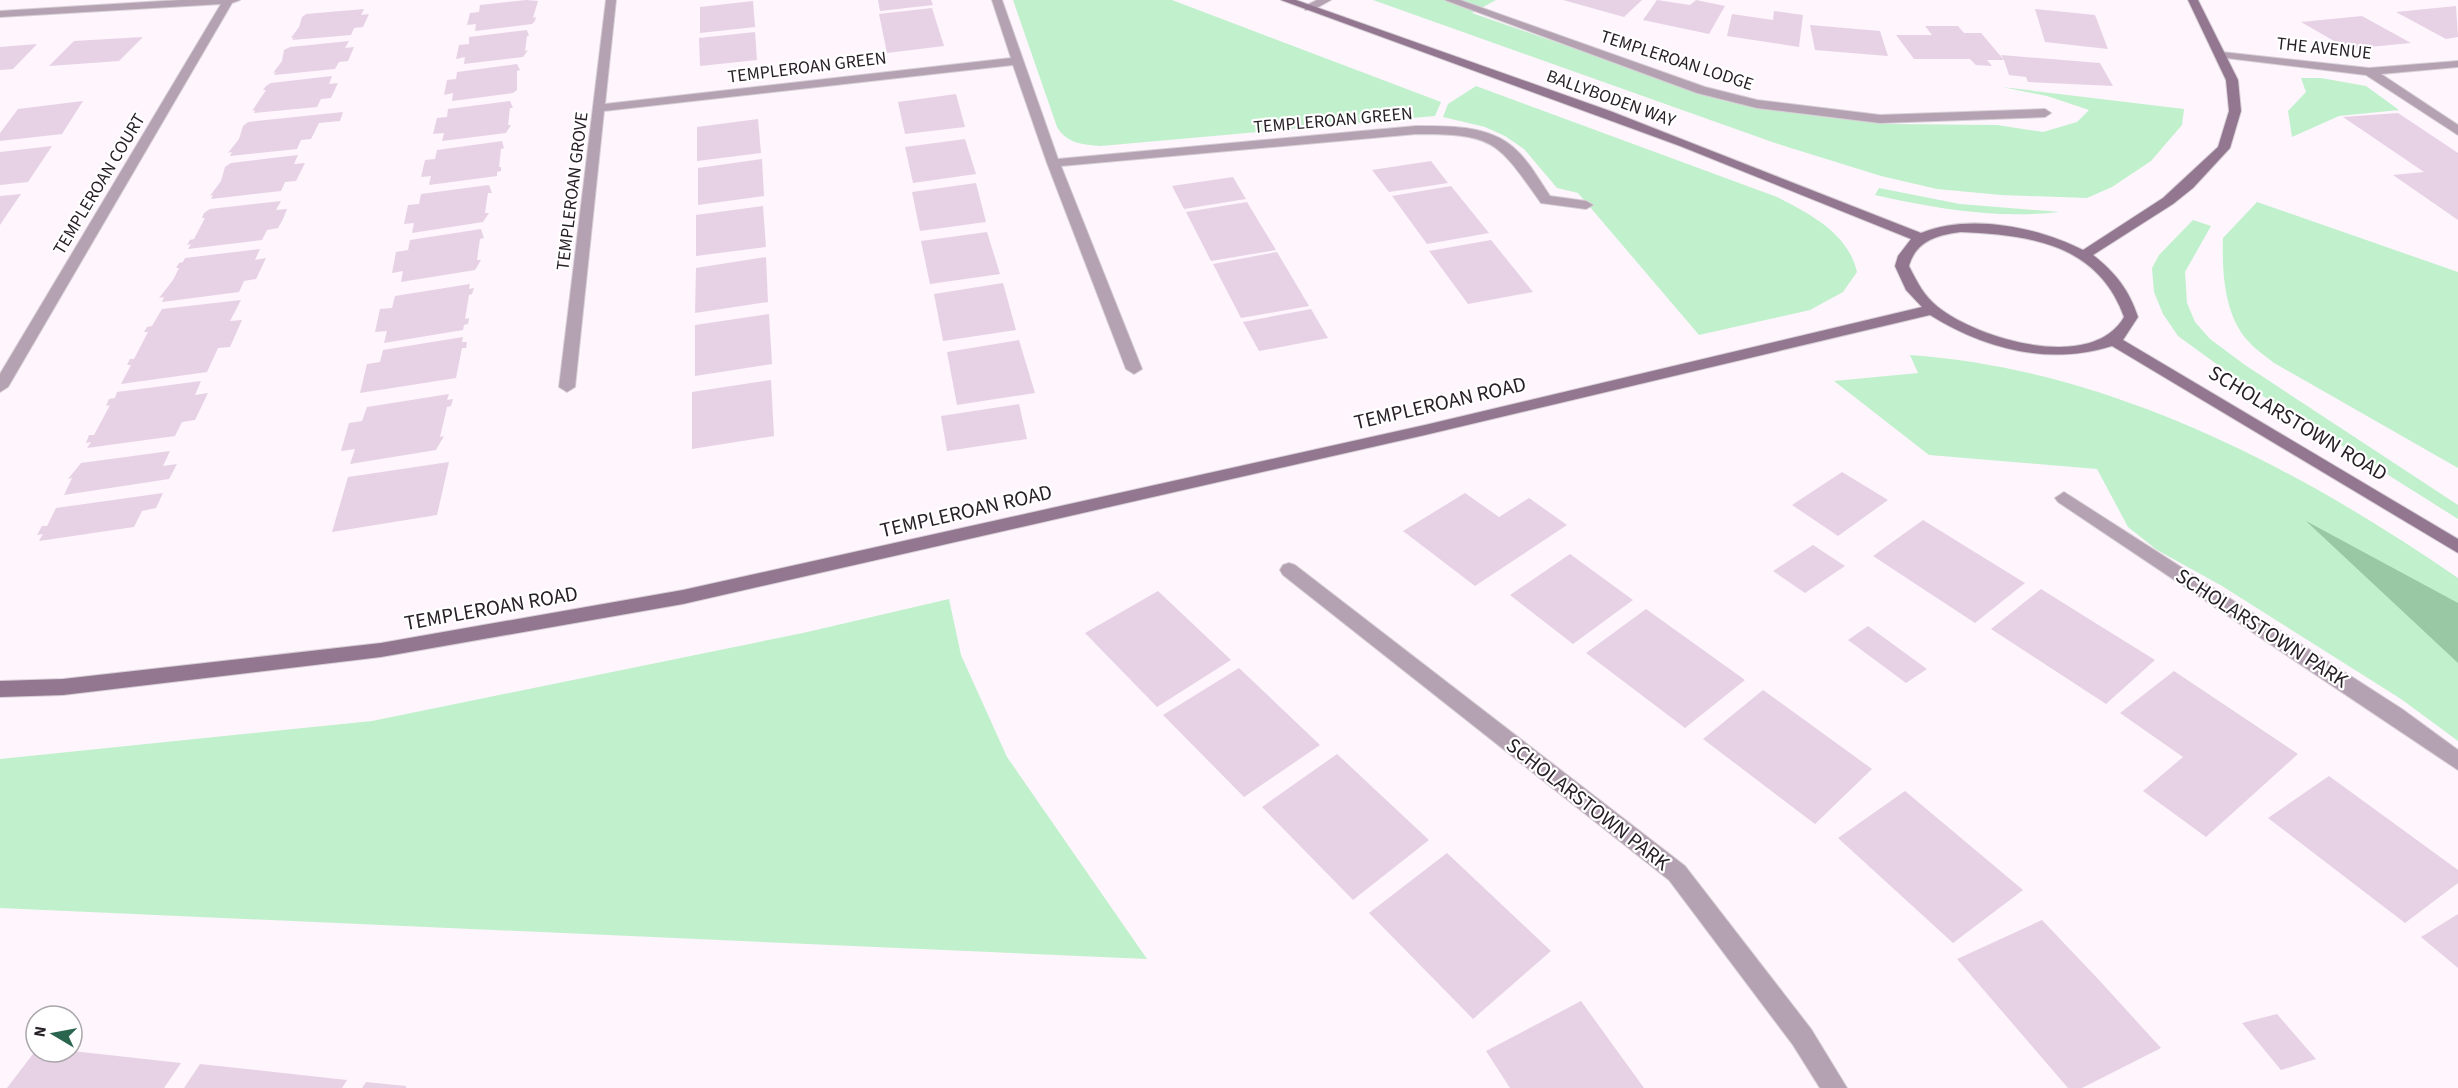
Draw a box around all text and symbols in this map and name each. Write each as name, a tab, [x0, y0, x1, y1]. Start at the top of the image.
street label: TEMPLEROAN LODGE	[1597, 24, 1757, 97]
street label: THE AVENUE	[2275, 31, 2373, 66]
street label: TEMPLEROAN GREEN	[726, 45, 888, 90]
street label: BALLYBODEN WAY	[1543, 64, 1679, 134]
street label: TEMPLEROAN GREEN	[1252, 101, 1414, 140]
street label: TEMPLEROAN COURT	[47, 109, 152, 260]
street label: TEMPLEROAN GROVE	[550, 110, 595, 272]
street label: SCHOLARSTOWN ROAD	[2203, 358, 2393, 488]
street label: TEMPLEROAN ROAD	[1351, 369, 1529, 437]
street label: TEMPLEROAN ROAD	[877, 477, 1055, 545]
street label: SCHOLARSTOWN PARK	[2170, 561, 2355, 696]
street label: TEMPLEROAN ROAD	[402, 578, 580, 638]
street label: SCHOLARSTOWN PARK	[1500, 731, 1677, 878]
north arrow	[24, 1004, 84, 1064]
text: N	[28, 1024, 52, 1039]

